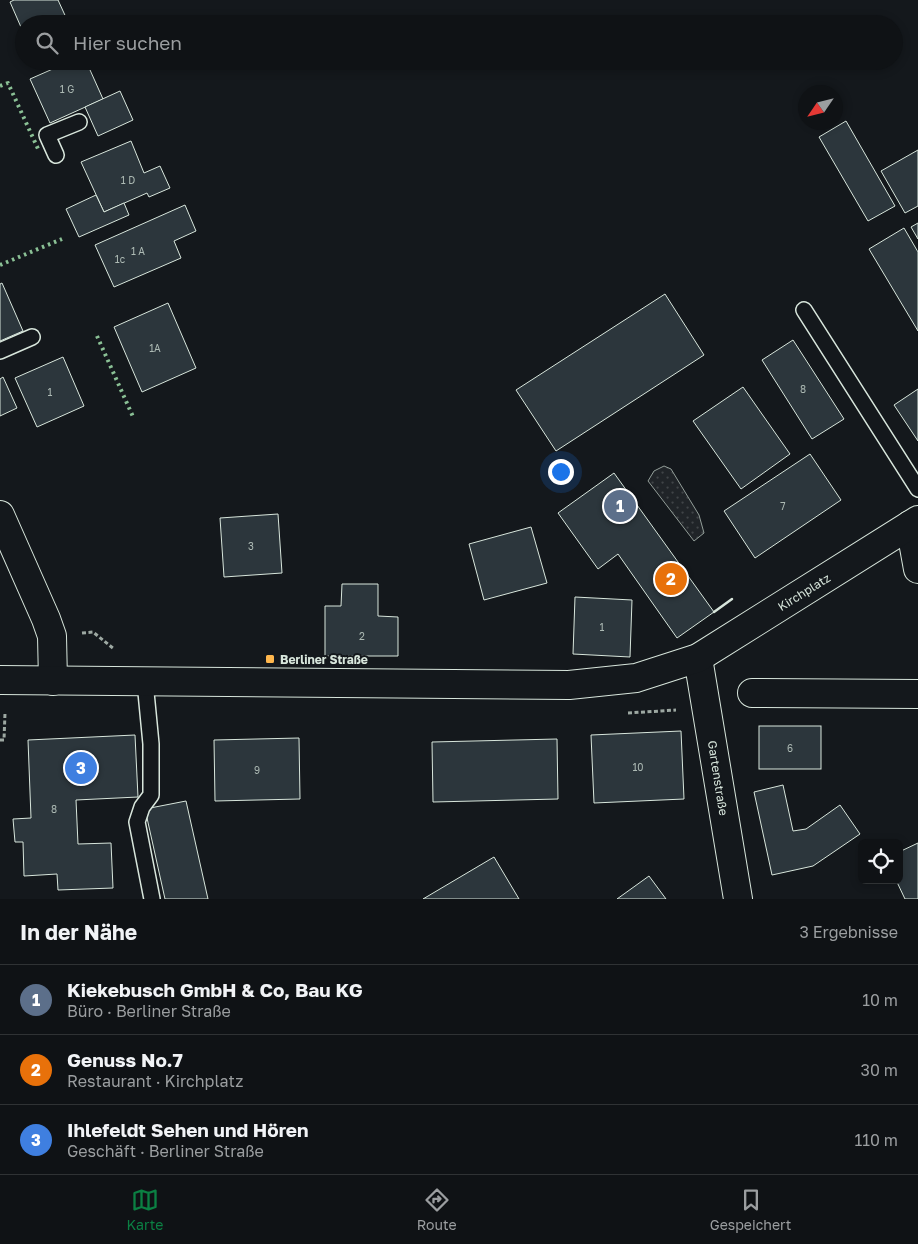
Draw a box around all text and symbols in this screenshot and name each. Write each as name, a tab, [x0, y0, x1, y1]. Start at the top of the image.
search box	[15, 15, 903, 70]
icon: search	[33, 29, 61, 57]
text: Hier suchen	[73, 31, 182, 54]
house number: 1 G	[60, 83, 74, 95]
north arrow	[798, 85, 843, 130]
house number: 1 D	[121, 174, 135, 186]
house number: 1 A	[131, 245, 145, 257]
house number: 1c	[115, 253, 126, 265]
house number: 1A	[149, 342, 161, 354]
house number: 8	[800, 383, 806, 395]
house number: 1	[48, 386, 53, 398]
your location	[548, 459, 574, 485]
pin: 1	[604, 487, 636, 525]
house number: 7	[780, 500, 786, 512]
house number: 3	[248, 540, 254, 552]
pin: 2	[655, 560, 687, 598]
street label: Kirchplatz	[775, 570, 833, 614]
house number: 1	[600, 621, 605, 633]
house number: 2	[359, 630, 365, 642]
place label: Berliner Straße	[280, 652, 368, 667]
marker: Berliner Straße	[264, 653, 276, 665]
street label: Gartenstraße	[705, 739, 731, 817]
house number: 6	[787, 742, 793, 754]
pin: 3	[65, 749, 97, 787]
house number: 10	[632, 761, 644, 773]
house number: 9	[254, 764, 260, 776]
house number: 8	[51, 803, 57, 815]
map controls	[858, 839, 903, 884]
button: locate	[858, 839, 903, 884]
text: In der Nähe	[20, 919, 137, 945]
text: 3 Ergebnisse	[799, 922, 898, 942]
text: Kiekebusch GmbH & Co, Bau KG	[67, 978, 363, 1001]
text: 1	[32, 990, 40, 1010]
text: 10 m	[862, 990, 898, 1010]
text: Büro · Berliner Straße	[67, 1001, 231, 1021]
text: Genuss No.7	[67, 1048, 183, 1071]
text: 2	[31, 1060, 41, 1080]
text: 30 m	[861, 1060, 898, 1080]
text: Restaurant · Kirchplatz	[67, 1071, 243, 1091]
text: Ihlefeldt Sehen und Hören	[67, 1118, 309, 1141]
text: 3	[31, 1130, 41, 1150]
text: 110 m	[854, 1130, 898, 1150]
text: Geschäft · Berliner Straße	[67, 1141, 264, 1161]
tab: Karte	[127, 1186, 163, 1233]
tab: Route	[417, 1186, 457, 1233]
tab: Gespeichert	[710, 1186, 791, 1233]

